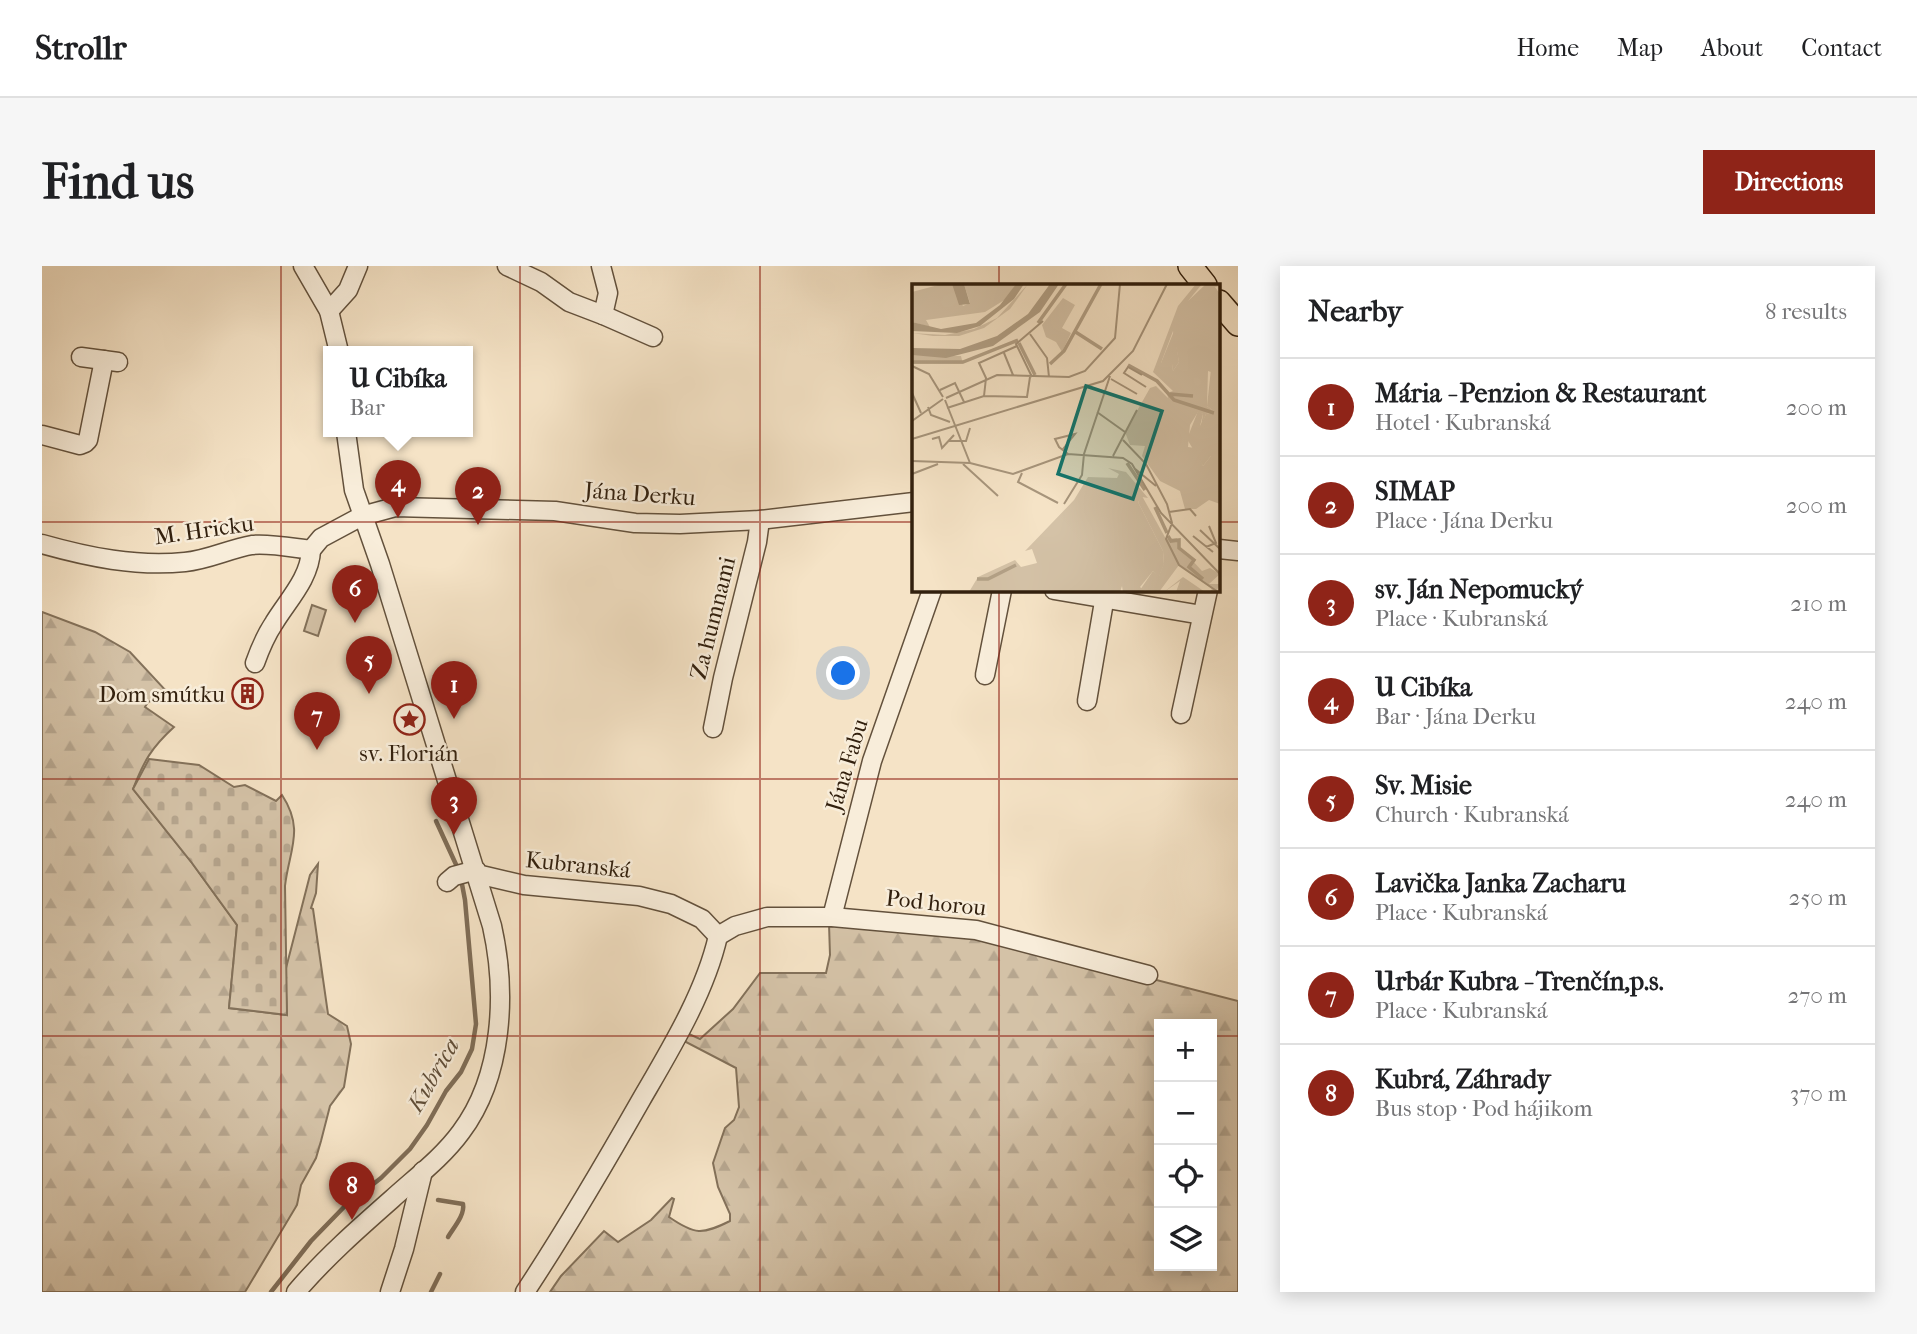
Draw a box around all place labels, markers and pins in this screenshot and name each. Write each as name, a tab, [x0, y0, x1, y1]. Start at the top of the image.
pin: 4	[375, 460, 421, 518]
pin: 2	[455, 467, 501, 525]
pin: 6	[332, 565, 378, 623]
pin: 5	[346, 636, 392, 694]
pin: 1	[431, 661, 477, 719]
building icon: Dom smútku	[231, 677, 265, 711]
place label: Dom smútku	[98, 681, 225, 708]
pin: 7	[294, 692, 340, 750]
place icon: sv. Florián	[392, 702, 426, 736]
place label: sv. Florián	[359, 740, 459, 767]
pin: 3	[431, 777, 477, 835]
pin: 8	[329, 1162, 375, 1220]

